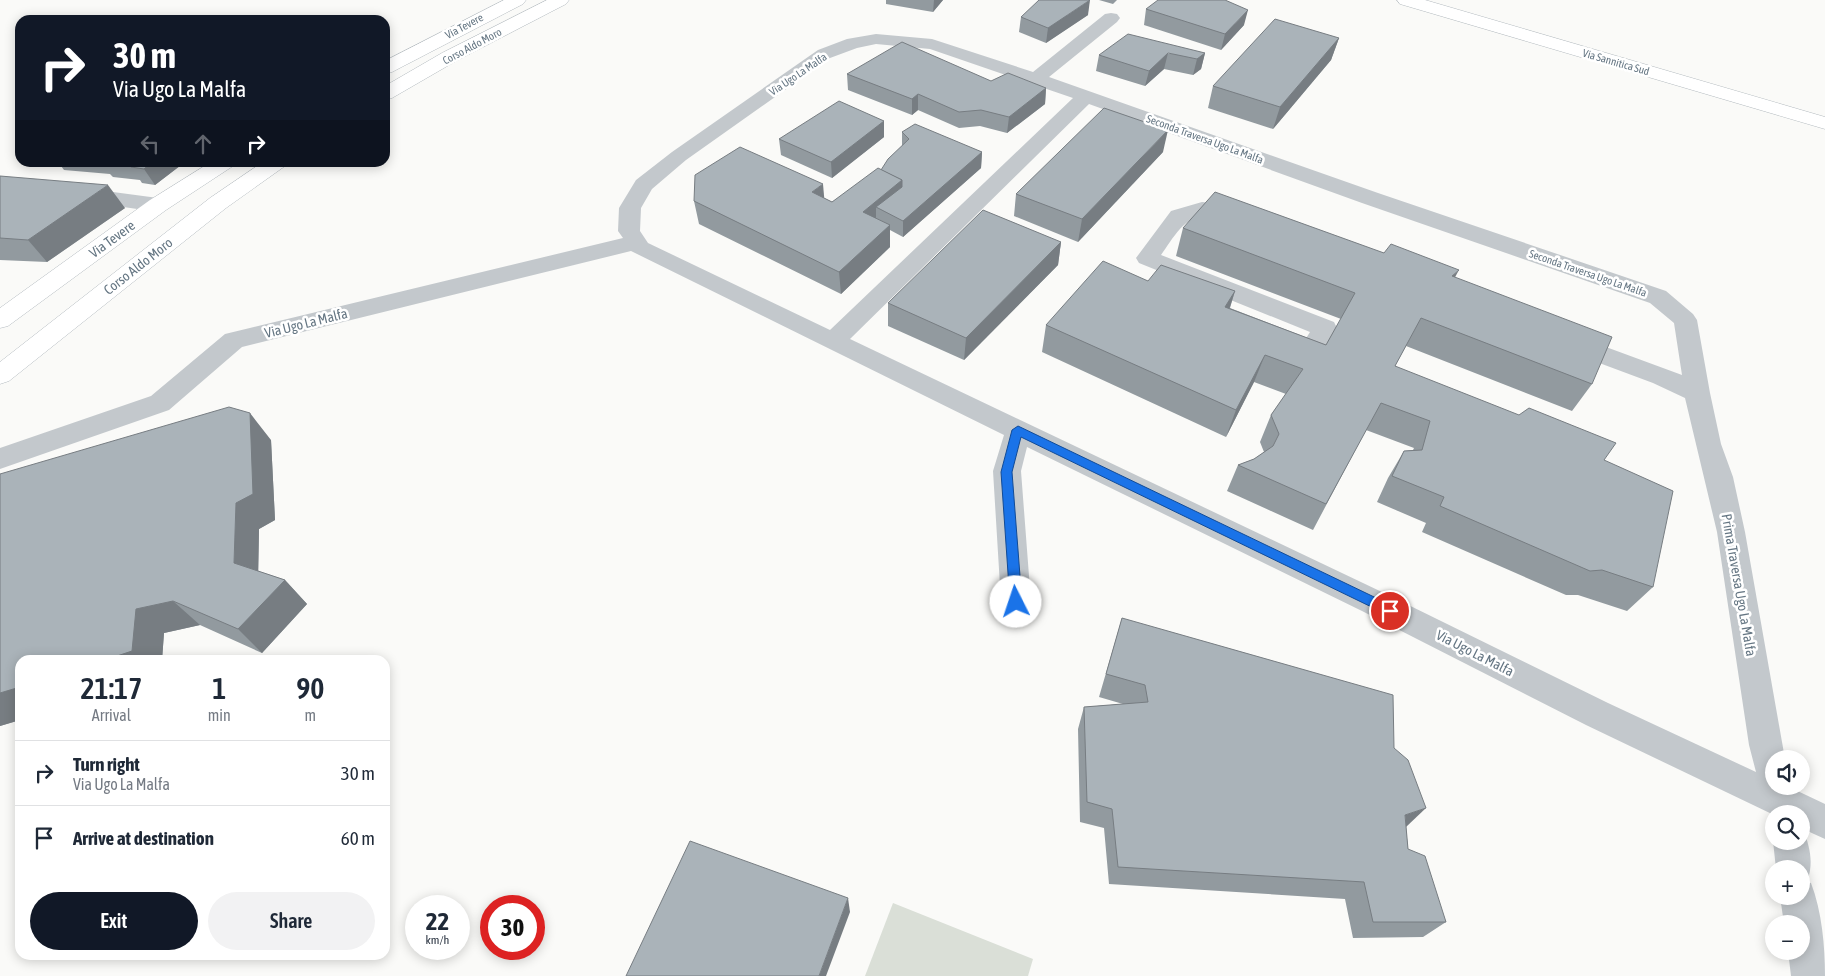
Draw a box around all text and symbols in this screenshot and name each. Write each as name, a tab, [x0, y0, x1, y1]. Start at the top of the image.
street label: Via Tevere	[443, 11, 485, 41]
street label: Corso Aldo Moro	[441, 25, 503, 67]
icon: right	[30, 35, 95, 100]
text: 30 m	[113, 35, 176, 75]
street label: Via Sannitica Sud	[1581, 47, 1651, 77]
street label: Via Ugo La Malfa	[767, 50, 829, 98]
text: Via Ugo La Malfa	[113, 76, 246, 102]
street label: Seconda Traversa Ugo La Malfa	[1145, 112, 1265, 166]
icon: left	[136, 130, 164, 158]
icon: ahead	[189, 130, 217, 158]
icon: right	[242, 130, 270, 158]
street label: Via Tevere	[86, 217, 138, 261]
street label: Corso Aldo Moro	[100, 234, 176, 298]
street label: Seconda Traversa Ugo La Malfa	[1528, 247, 1648, 299]
street label: Via Ugo La Malfa	[263, 305, 349, 341]
street label: Prima Traversa Ugo La Malfa	[1719, 513, 1759, 657]
position arrow	[989, 575, 1041, 627]
pin	[1369, 590, 1411, 632]
icon: arrive	[1376, 597, 1404, 625]
street label: Via Ugo La Malfa	[1434, 627, 1516, 679]
text: 21:17	[81, 671, 142, 705]
text: 1	[212, 671, 226, 705]
text: 90	[296, 671, 324, 705]
text: Arrival	[92, 706, 131, 724]
text: min	[208, 706, 231, 724]
text: m	[305, 706, 316, 724]
map controls	[1765, 750, 1810, 960]
button: sound	[1765, 750, 1810, 795]
text: Turn right	[73, 753, 140, 775]
icon: right	[30, 759, 58, 787]
text: 30 m	[341, 762, 375, 784]
text: Via Ugo La Malfa	[73, 775, 170, 793]
button: search	[1765, 805, 1810, 850]
icon: arrive	[30, 824, 58, 852]
text: Arrive at destination	[73, 827, 214, 849]
text: 60 m	[341, 827, 375, 849]
button: +	[1765, 860, 1810, 905]
button: Exit	[30, 892, 198, 950]
button: Share	[208, 892, 375, 950]
speed limit sign: 30	[480, 895, 545, 960]
text: 22	[426, 907, 449, 935]
button: −	[1765, 915, 1810, 960]
text: km/h	[426, 933, 449, 947]

